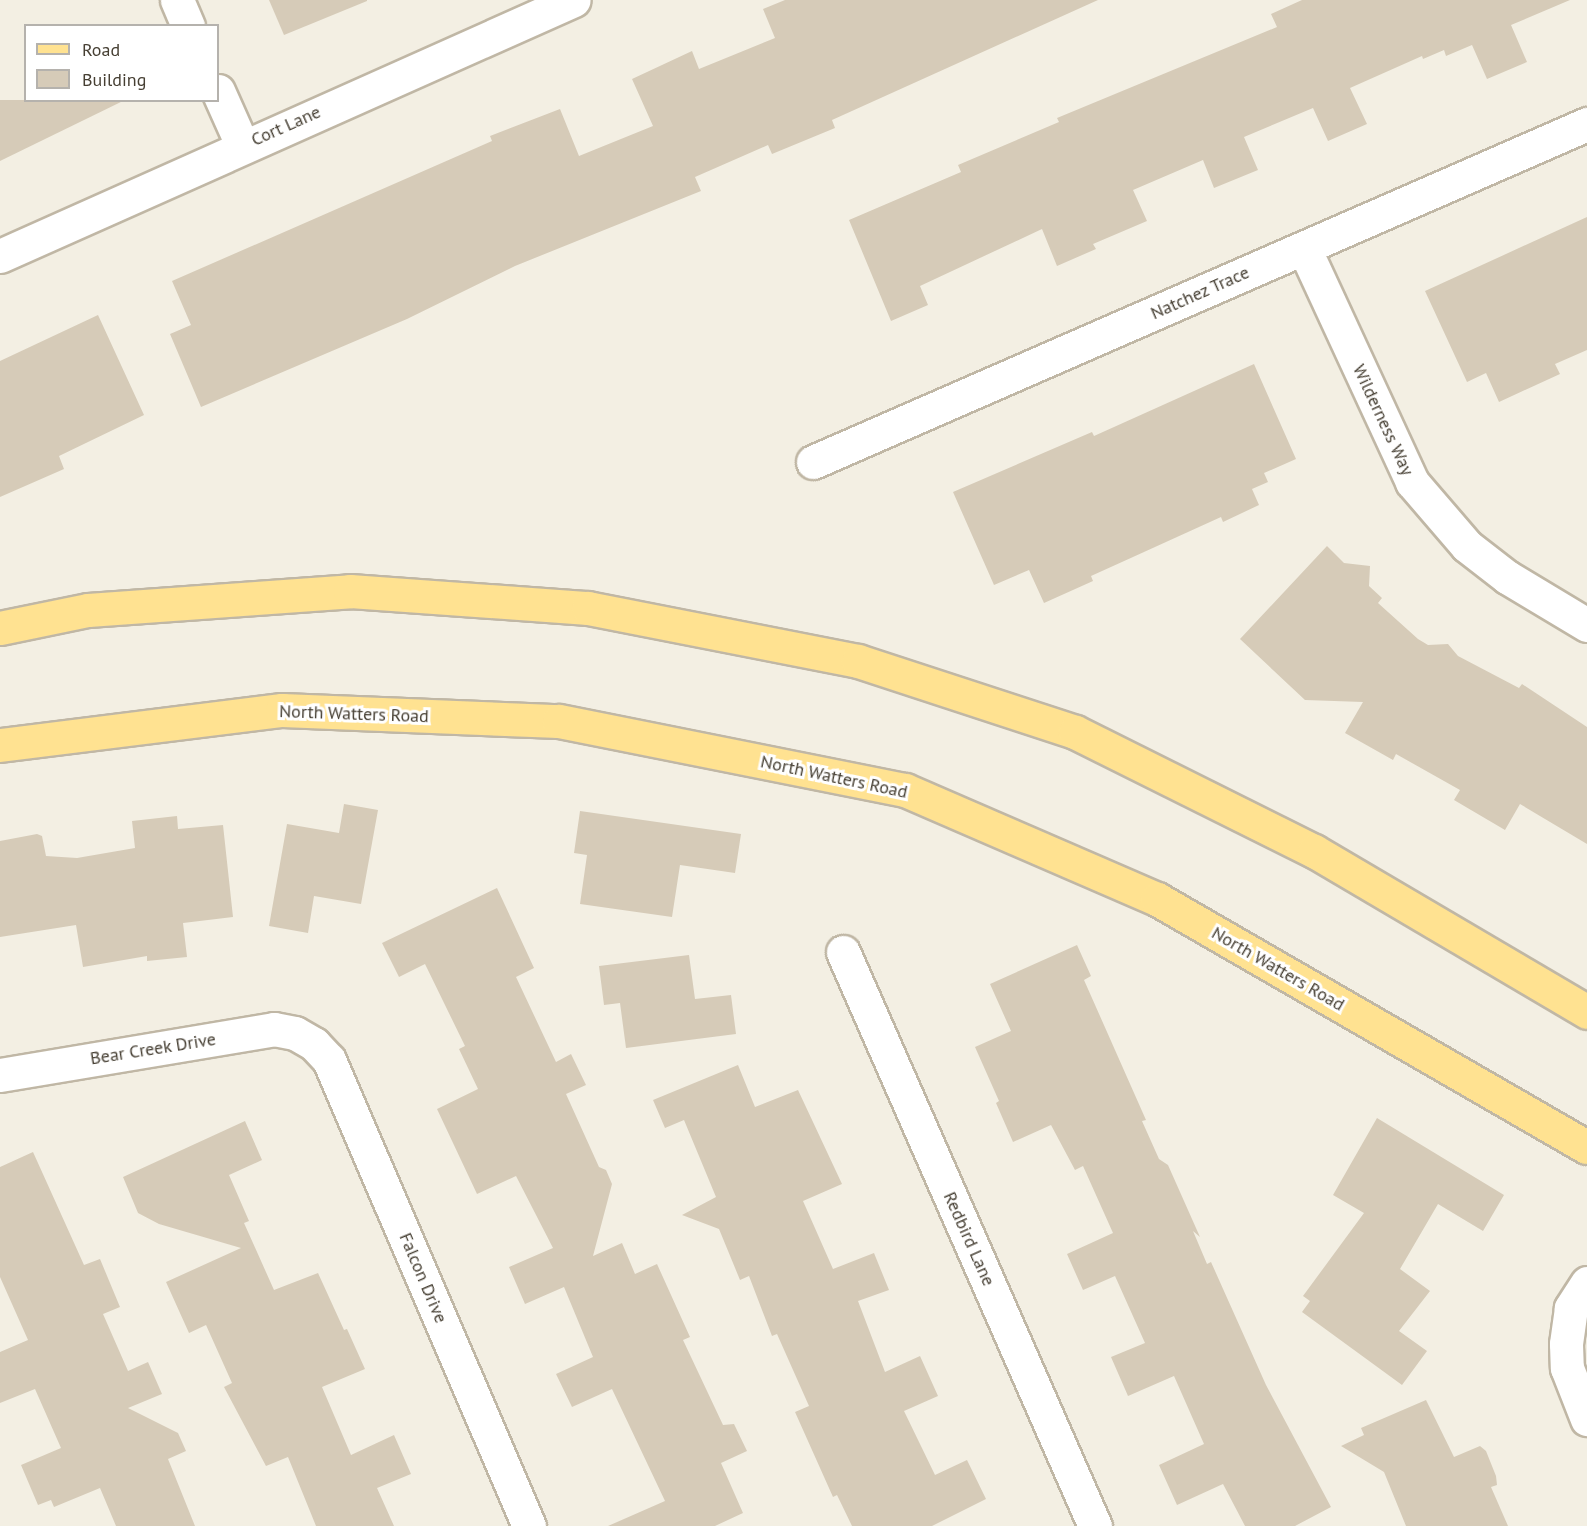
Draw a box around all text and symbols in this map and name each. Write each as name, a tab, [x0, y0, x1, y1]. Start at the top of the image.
legend	[24, 24, 219, 102]
text: Road	[82, 38, 120, 61]
text: Building	[82, 68, 146, 91]
street label: Cort Lane	[248, 101, 324, 151]
street label: Natchez Trace	[1147, 261, 1253, 325]
street label: Wilderness Way	[1348, 361, 1418, 479]
street label: North Watters Road	[279, 701, 429, 727]
street label: North Watters Road	[758, 751, 910, 803]
street label: North Watters Road	[1208, 922, 1348, 1016]
street label: Bear Creek Drive	[88, 1028, 218, 1070]
street label: Redbird Lane	[939, 1189, 999, 1289]
street label: Falcon Drive	[394, 1230, 452, 1326]

